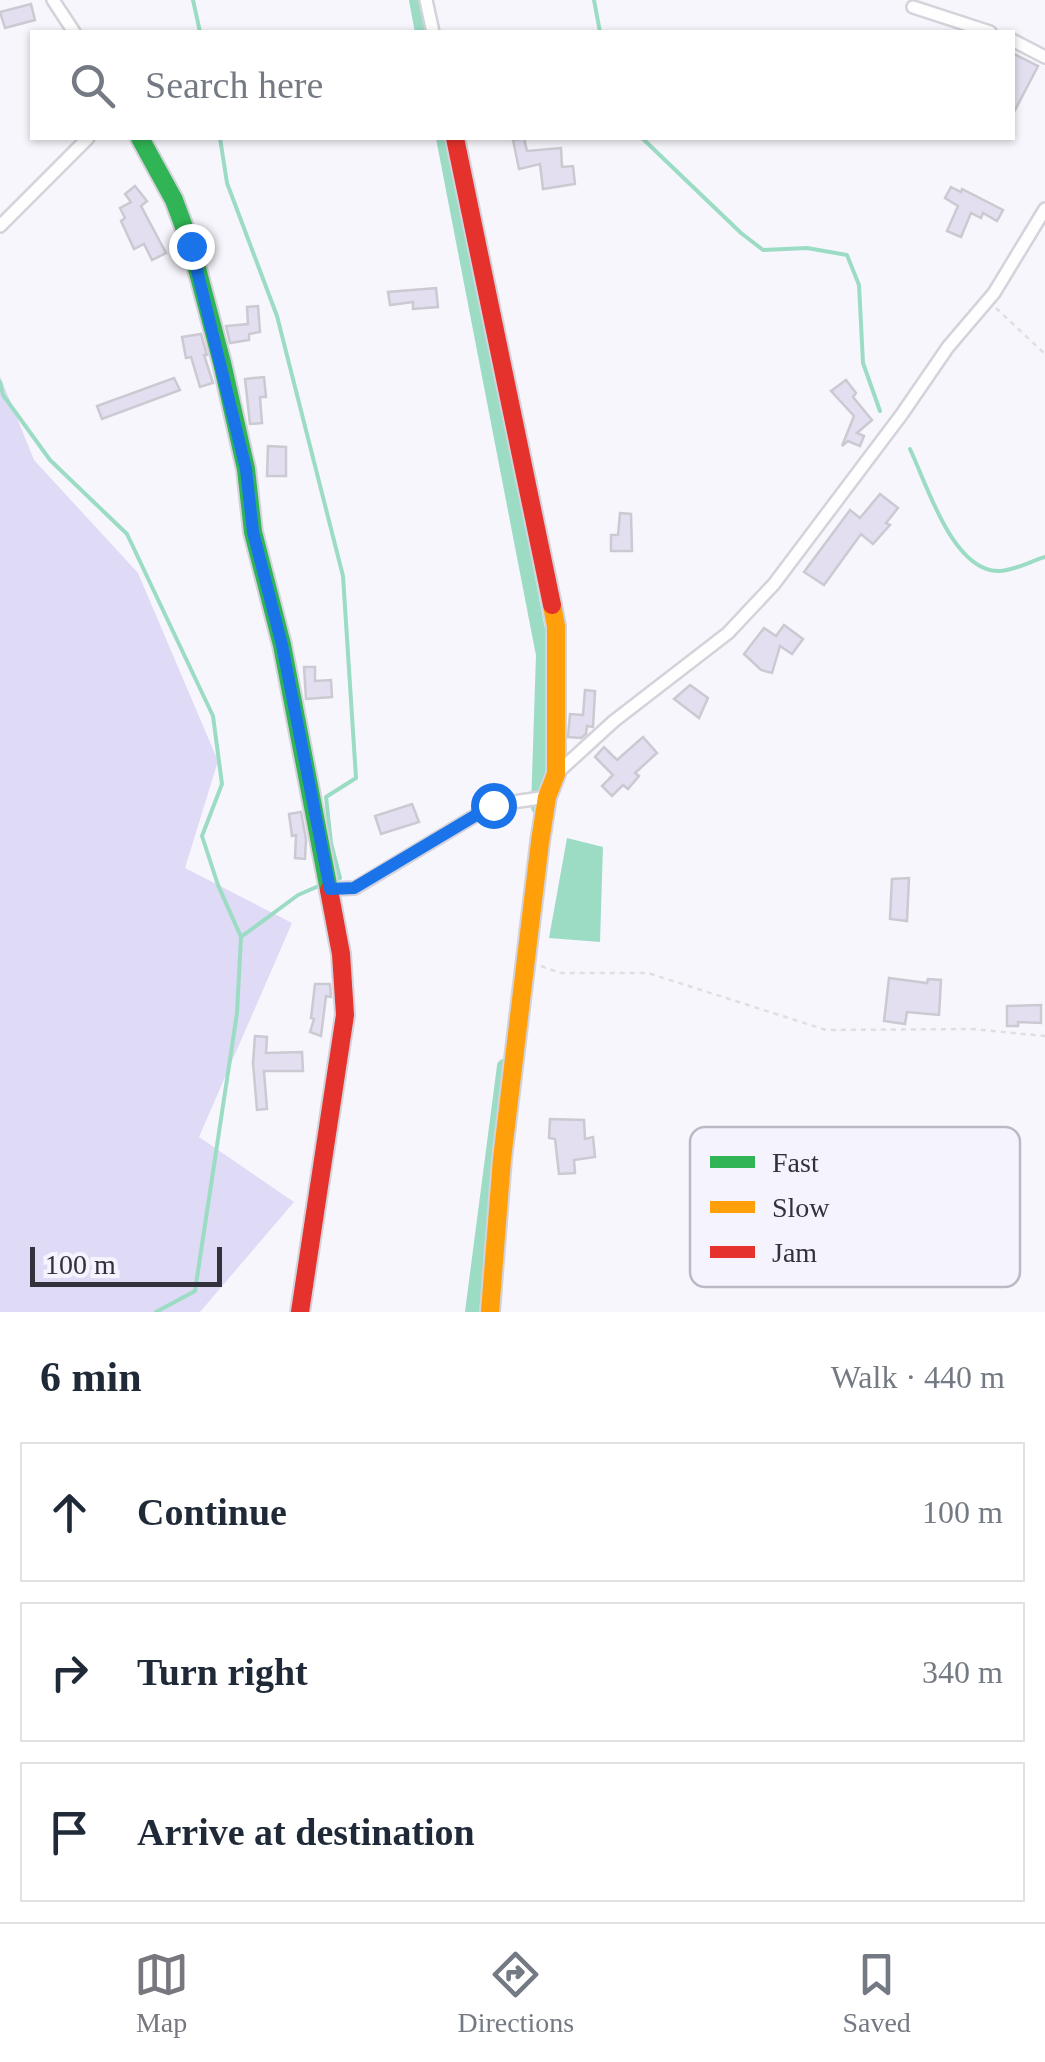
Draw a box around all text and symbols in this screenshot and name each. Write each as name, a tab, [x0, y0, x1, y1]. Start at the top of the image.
search box	[30, 30, 1015, 140]
icon: search	[65, 58, 120, 113]
text: Search here	[145, 64, 323, 106]
route end	[169, 224, 215, 270]
route start	[471, 783, 517, 829]
legend	[690, 1127, 1020, 1287]
text: Fast	[772, 1147, 819, 1178]
text: Slow	[772, 1192, 830, 1223]
text: Jam	[772, 1237, 817, 1268]
scale bar	[30, 1242, 222, 1286]
text: 100 m	[45, 1249, 116, 1280]
text: 6 min	[40, 1354, 142, 1400]
text: Walk · 440 m	[831, 1359, 1005, 1395]
icon: ahead	[42, 1485, 97, 1540]
text: Continue	[137, 1491, 287, 1533]
text: 100 m	[922, 1494, 1003, 1530]
icon: right	[42, 1645, 97, 1700]
text: Turn right	[137, 1651, 308, 1693]
text: 340 m	[922, 1654, 1003, 1690]
icon: arrive	[42, 1805, 97, 1860]
text: Arrive at destination	[137, 1811, 475, 1853]
tab: Map	[134, 1947, 189, 2039]
tab: Directions	[457, 1947, 574, 2039]
tab: Saved	[842, 1947, 911, 2039]

